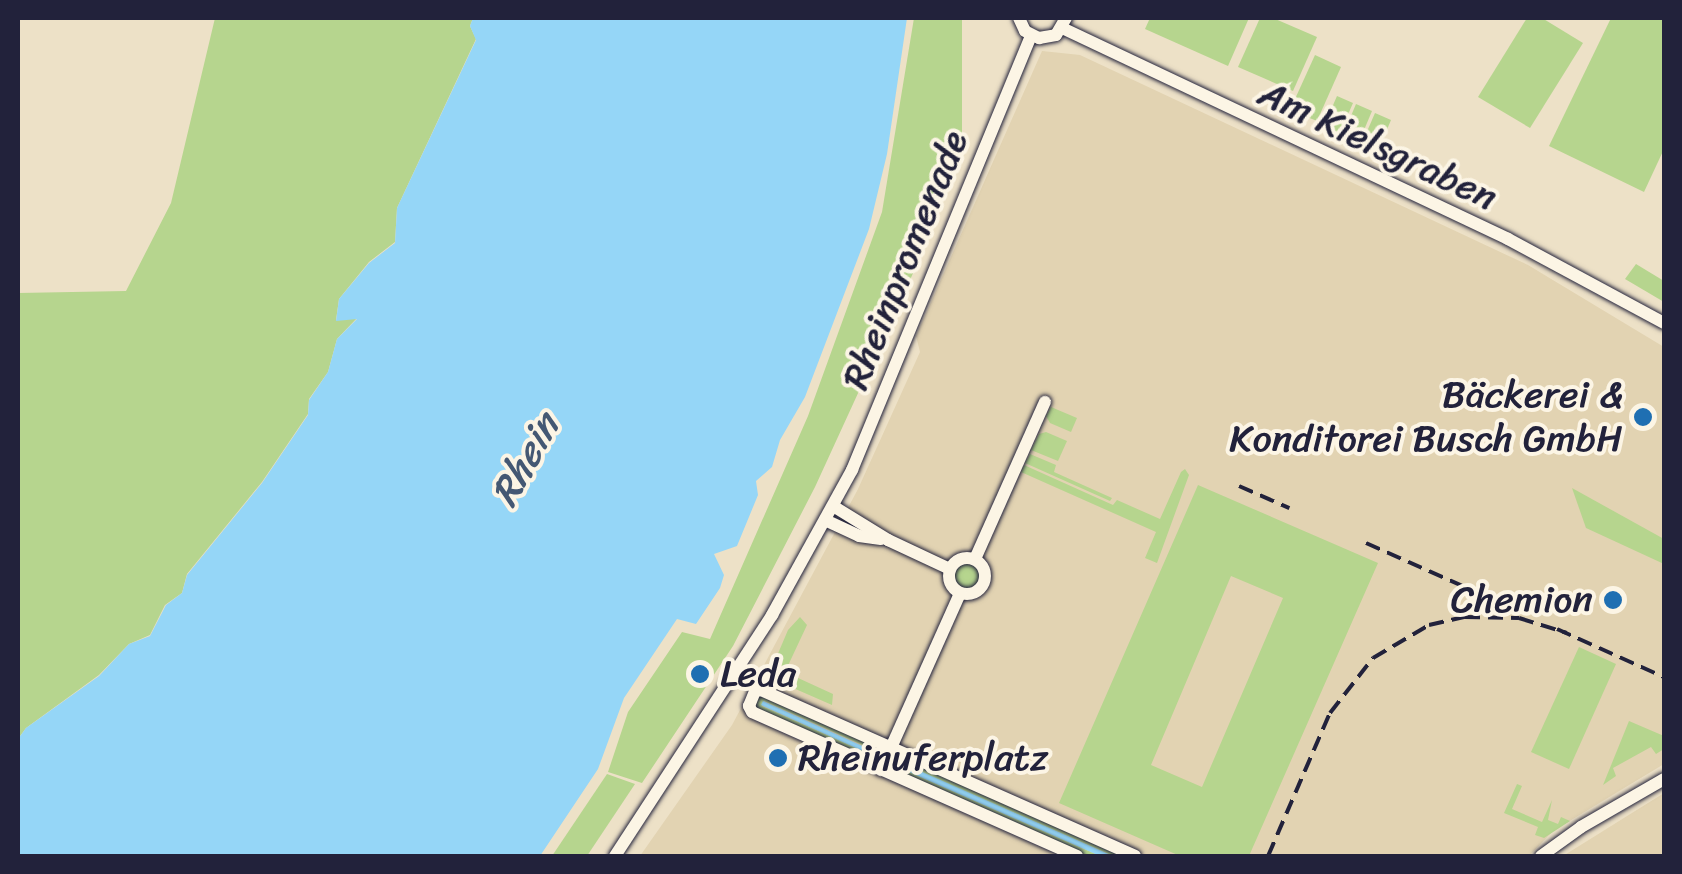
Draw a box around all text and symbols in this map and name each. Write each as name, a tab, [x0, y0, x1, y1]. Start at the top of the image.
street label: Am Kielsgraben	[1251, 69, 1505, 221]
street label: Rheinpromenade	[832, 124, 978, 396]
place label: Bäckerei & Konditorei Busch GmbH	[1229, 372, 1623, 462]
water label: Rhein	[480, 405, 570, 515]
marker: Bäckerei & Konditorei Busch GmbH	[1632, 406, 1654, 428]
place label: Chemion	[1451, 577, 1593, 623]
marker: Chemion	[1602, 589, 1624, 611]
place label: Leda	[720, 651, 796, 697]
marker: Leda	[689, 663, 711, 685]
place label: Rheinuferplatz	[798, 735, 1048, 781]
marker: Rheinuferplatz	[767, 747, 789, 769]

